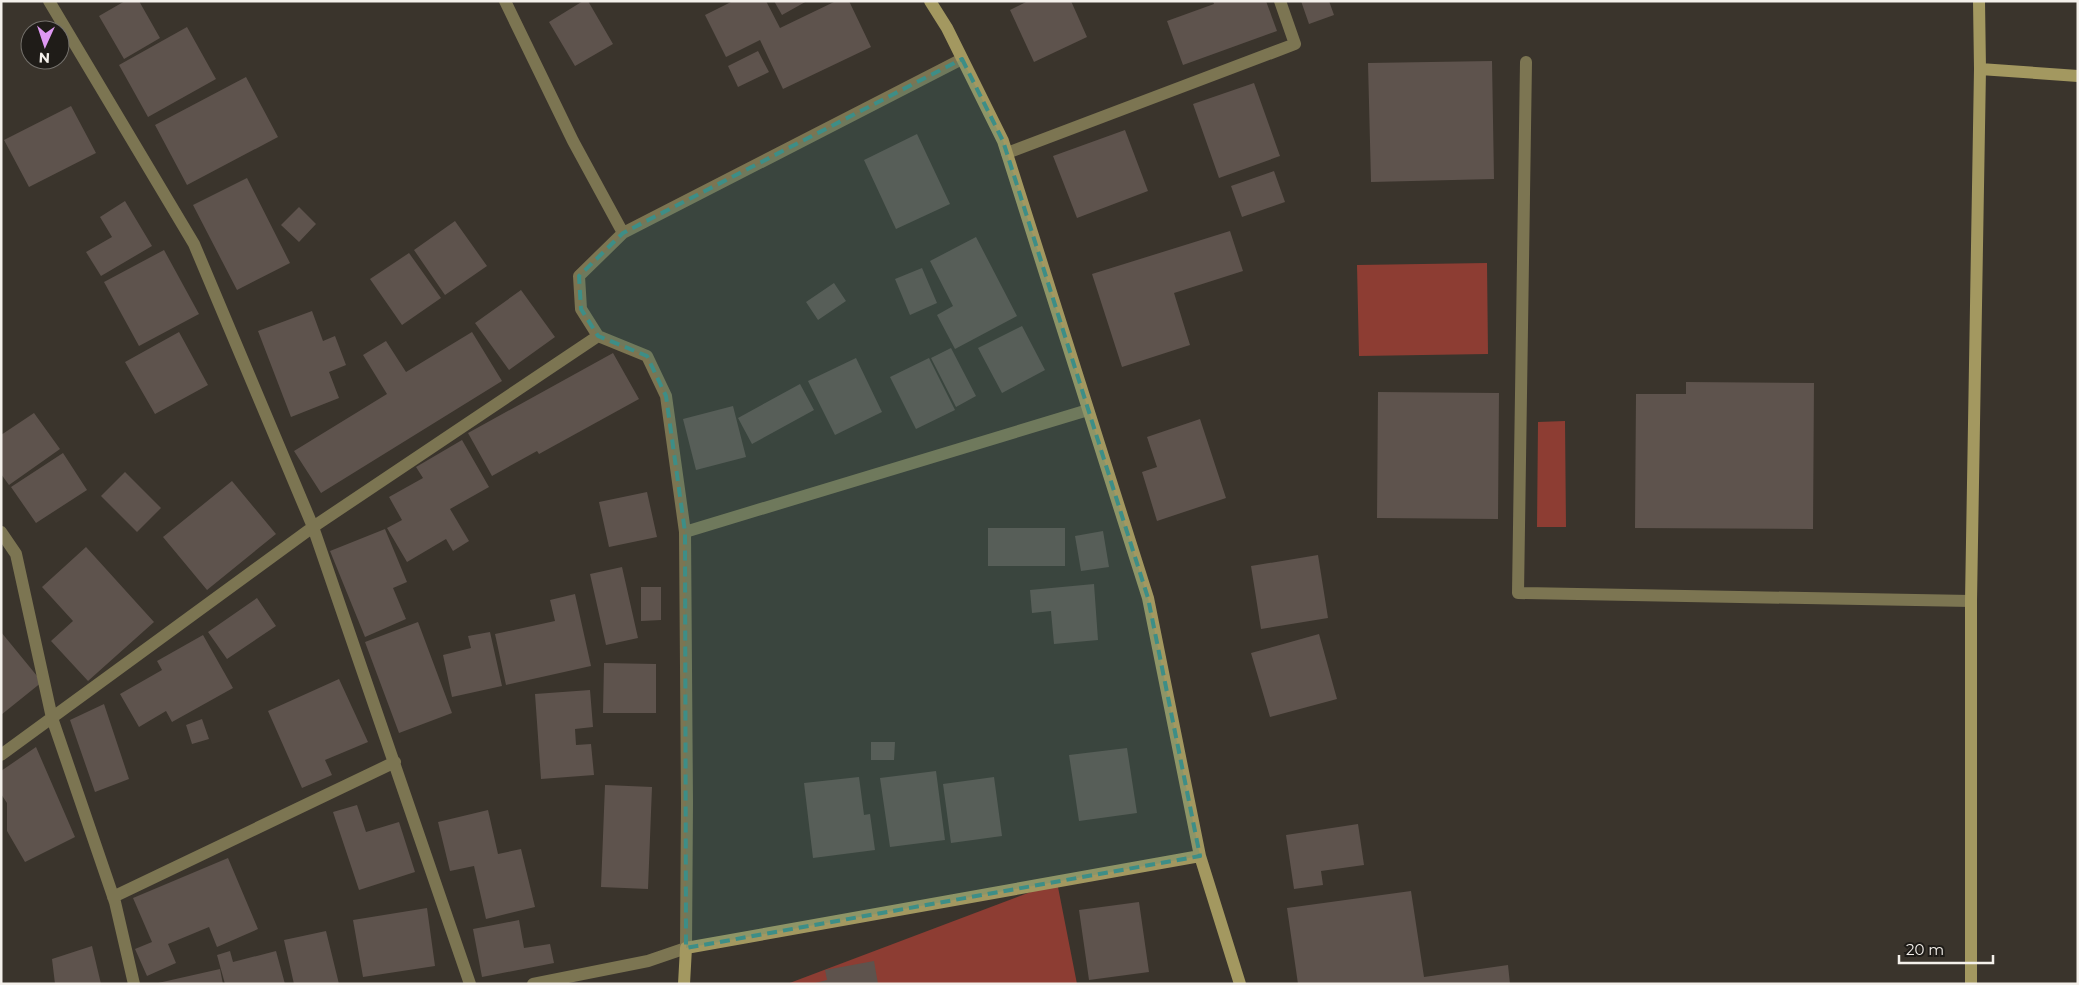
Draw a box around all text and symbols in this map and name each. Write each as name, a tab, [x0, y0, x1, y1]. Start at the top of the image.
north arrow	[20, 20, 70, 70]
text: N	[38, 49, 50, 67]
scale bar	[1899, 932, 1993, 964]
text: 20 m	[1906, 940, 1944, 959]

